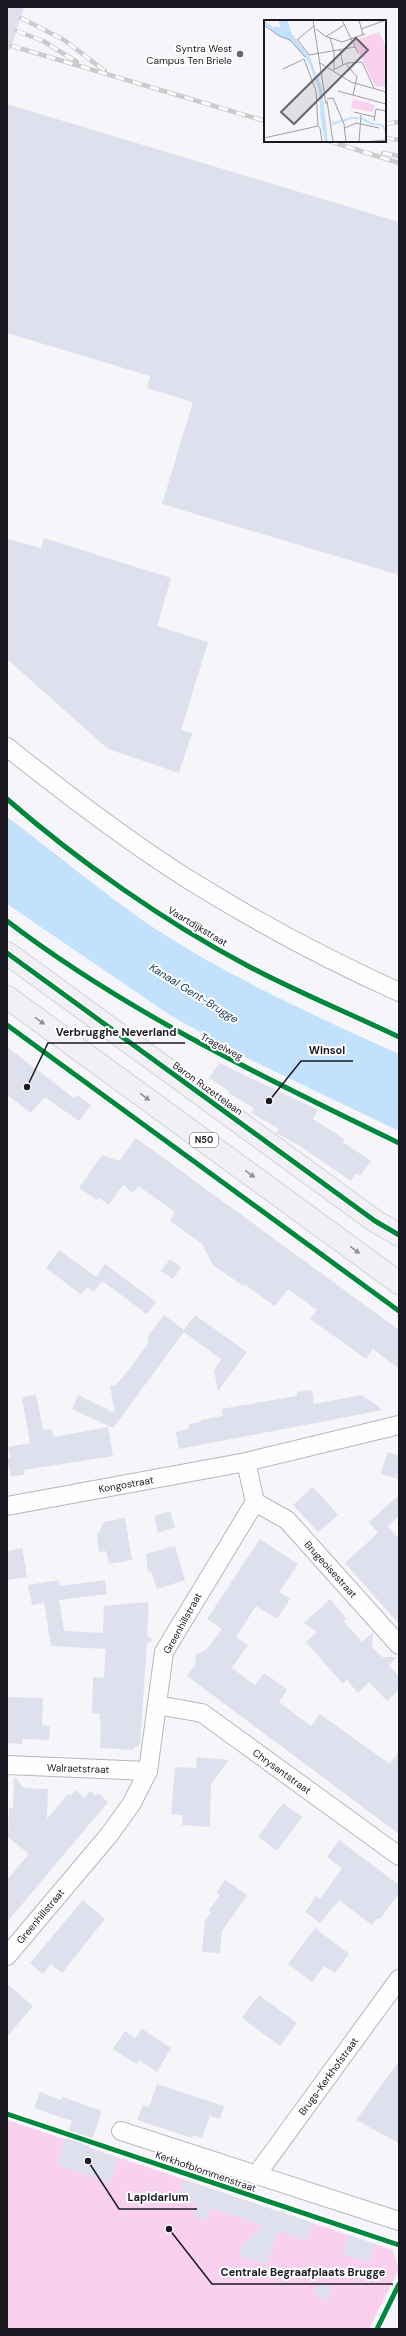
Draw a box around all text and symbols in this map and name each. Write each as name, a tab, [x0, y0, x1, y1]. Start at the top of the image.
inset map	[264, 20, 386, 142]
place label: Syntra West Campus Ten Briele	[146, 42, 232, 67]
marker: Syntra West Campus Ten Briele	[235, 49, 245, 59]
street label: Vaartdijkstraat	[165, 903, 230, 949]
water label: Kanaal Gent-Brugge	[147, 960, 241, 1026]
one-way arrow	[34, 1016, 45, 1025]
callout: Verbrugghe Neverland	[48, 1020, 185, 1043]
text: Verbrugghe Neverland	[56, 1025, 176, 1039]
street label: Tragelweg	[198, 1030, 246, 1063]
callout: Winsol	[301, 1038, 353, 1061]
text: Winsol	[309, 1043, 345, 1057]
street label: Baron Ruzettelaan	[170, 1059, 245, 1118]
one-way arrow	[139, 1093, 150, 1101]
road number: N50	[190, 1133, 218, 1147]
one-way arrow	[244, 1170, 255, 1178]
one-way arrow	[349, 1246, 360, 1254]
street label: Kongostraat	[98, 1473, 155, 1496]
street label: Brugeoisestraat	[301, 1538, 360, 1601]
street label: Greenhillstraat	[160, 1590, 205, 1656]
street label: Chrysantstraat	[250, 1746, 314, 1797]
street label: Walraetstraat	[47, 1761, 110, 1776]
street label: Greenhillstraat	[14, 1886, 67, 1947]
street label: Brugs-Kerkhofstraat	[296, 2035, 361, 2118]
street label: Kerkhofblommenstraat	[154, 2148, 258, 2195]
callout: Lapidarium	[119, 2186, 197, 2209]
text: Lapidarium	[127, 2190, 189, 2204]
callout: Centrale Begraafplaats Brugge	[212, 2261, 393, 2284]
text: Centrale Begraafplaats Brugge	[221, 2265, 386, 2279]

